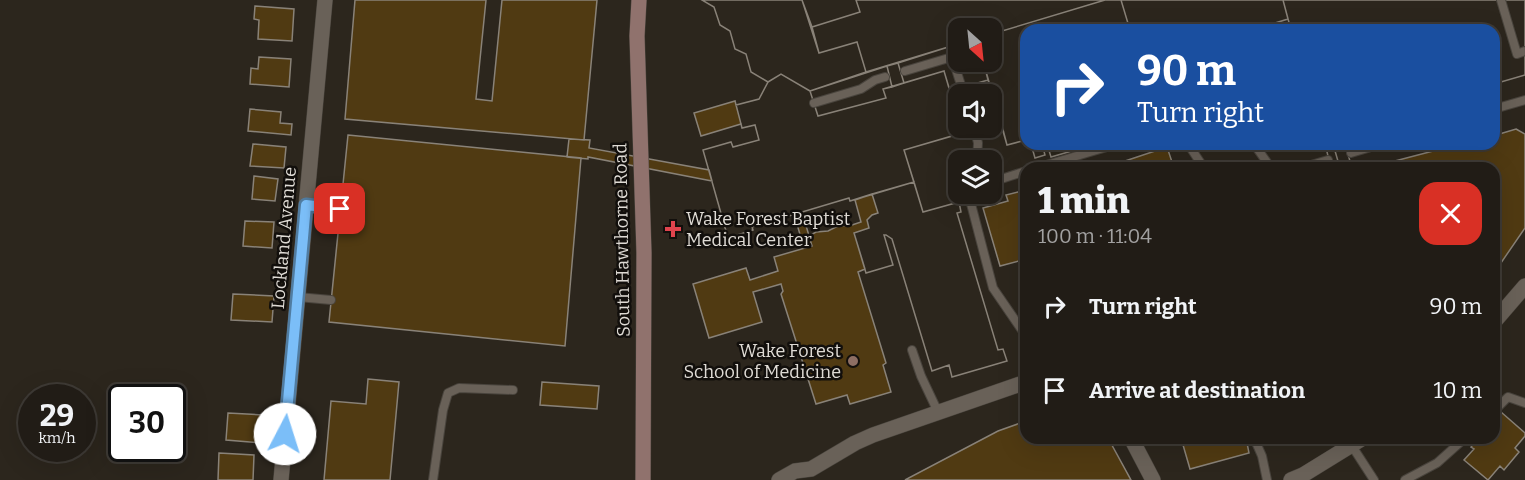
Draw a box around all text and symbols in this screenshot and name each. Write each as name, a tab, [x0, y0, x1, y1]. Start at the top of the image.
north arrow	[948, 18, 1002, 72]
map controls	[948, 18, 1002, 204]
text: 90 m	[1137, 46, 1236, 96]
icon: right	[1038, 48, 1116, 126]
button: sound	[948, 84, 1002, 138]
text: Turn right	[1137, 97, 1264, 129]
street label: South Hawthorne Road	[609, 143, 635, 337]
button: layers	[948, 150, 1002, 204]
street label: Lockland Avenue	[267, 166, 301, 310]
text: 1 min	[1038, 179, 1130, 223]
button: close	[1419, 182, 1482, 245]
pin	[314, 183, 365, 234]
icon: arrive	[323, 192, 356, 225]
place label: Wake Forest Baptist Medical Center	[686, 208, 851, 251]
marker: Wake Forest Baptist Medical Center	[664, 220, 682, 238]
text: 100 m · 11:04	[1038, 224, 1152, 248]
icon: right	[1038, 290, 1071, 323]
text: Turn right	[1089, 293, 1197, 320]
text: 90 m	[1430, 293, 1482, 320]
place label: Wake Forest School of Medicine	[683, 340, 841, 383]
marker: Wake Forest School of Medicine	[846, 354, 860, 368]
icon: arrive	[1038, 374, 1071, 407]
text: Arrive at destination	[1089, 377, 1305, 404]
text: 10 m	[1434, 377, 1482, 404]
speed limit sign: 30	[108, 384, 186, 462]
text: 29	[40, 398, 74, 434]
position arrow	[253, 402, 317, 466]
text: km/h	[38, 429, 76, 447]

